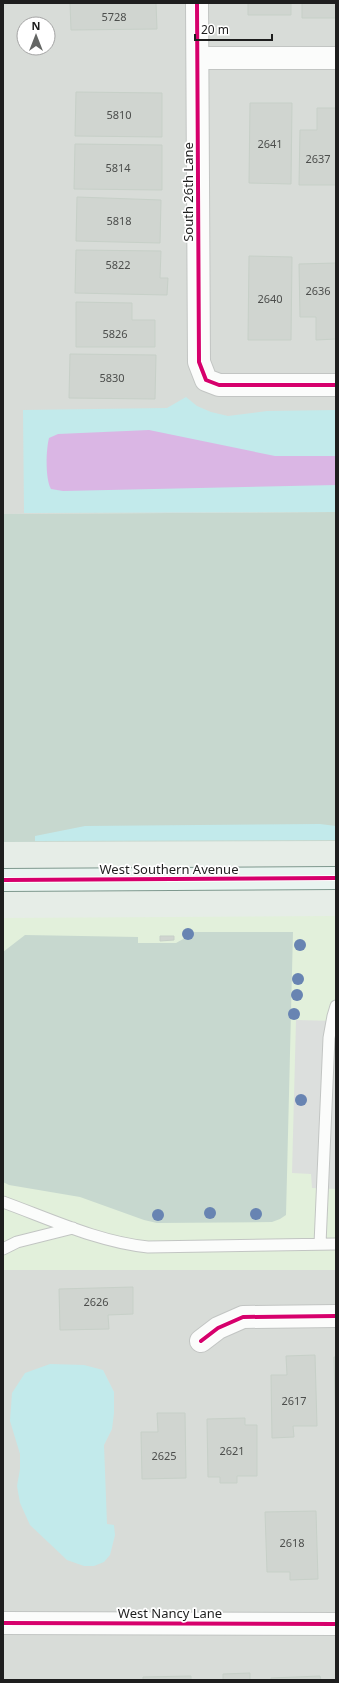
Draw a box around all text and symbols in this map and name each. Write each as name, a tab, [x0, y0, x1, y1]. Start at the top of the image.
house number: 5728	[101, 9, 127, 24]
north arrow	[16, 16, 56, 56]
scale bar	[195, 16, 272, 42]
text: N	[32, 18, 40, 33]
text: 20 m	[201, 21, 229, 38]
house number: 5810	[106, 107, 132, 122]
house number: 2641	[257, 136, 283, 151]
street label: South 26th Lane	[179, 142, 197, 242]
house number: 2637	[305, 151, 331, 166]
house number: 5814	[105, 160, 131, 175]
house number: 5818	[106, 213, 132, 228]
house number: 5822	[105, 257, 131, 272]
house number: 2636	[305, 283, 331, 298]
house number: 2640	[257, 291, 283, 306]
house number: 5826	[102, 326, 128, 341]
house number: 5830	[99, 370, 125, 385]
street label: West Southern Avenue	[100, 860, 238, 878]
house number: 2626	[83, 1294, 109, 1309]
house number: 2617	[281, 1393, 307, 1408]
house number: 2621	[219, 1443, 245, 1458]
house number: 2625	[151, 1448, 177, 1463]
house number: 2618	[279, 1535, 305, 1550]
street label: West Nancy Lane	[118, 1604, 222, 1622]

